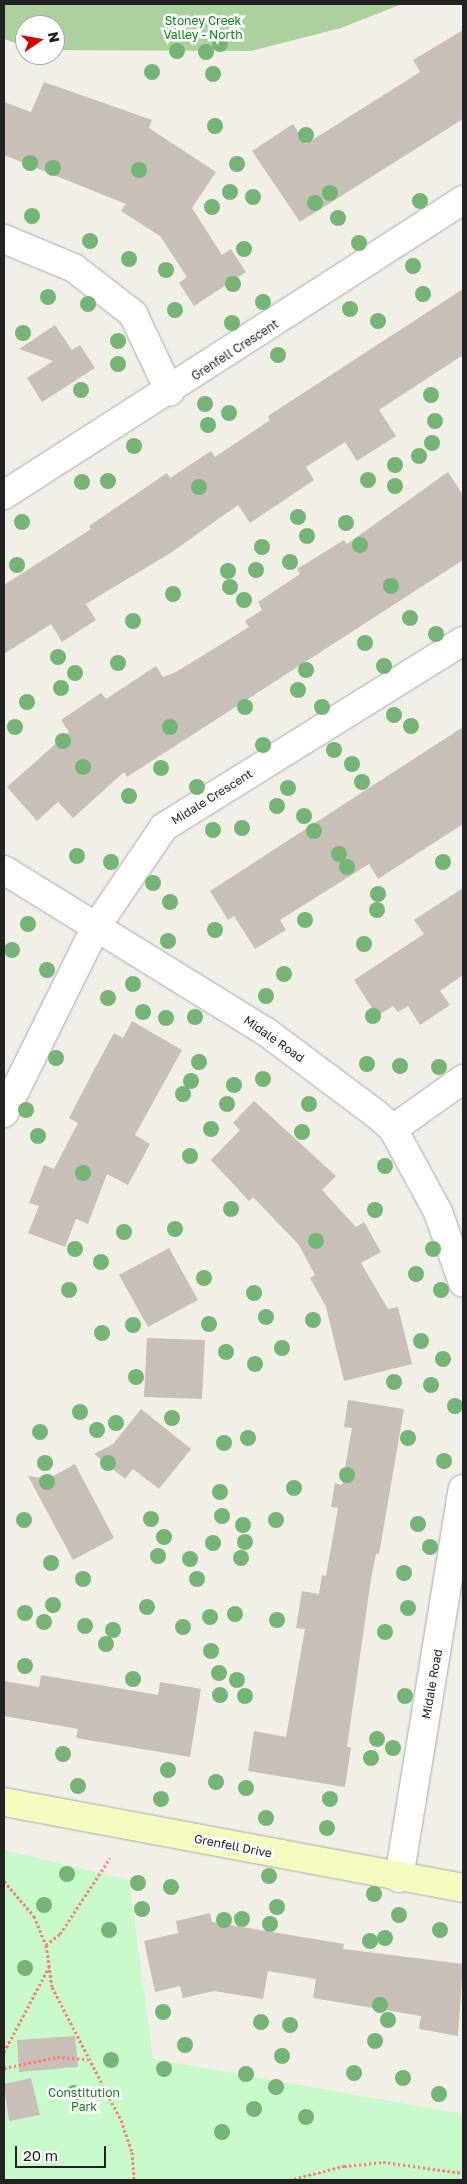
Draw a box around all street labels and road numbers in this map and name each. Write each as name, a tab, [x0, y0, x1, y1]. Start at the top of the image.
street label: Grenfell Crescent	[189, 316, 281, 384]
street label: Midale Crescent	[169, 766, 255, 828]
street label: Midale Road	[241, 1013, 307, 1065]
street label: Midale Road	[419, 1648, 445, 1720]
street label: Grenfell Drive	[193, 1831, 273, 1861]

